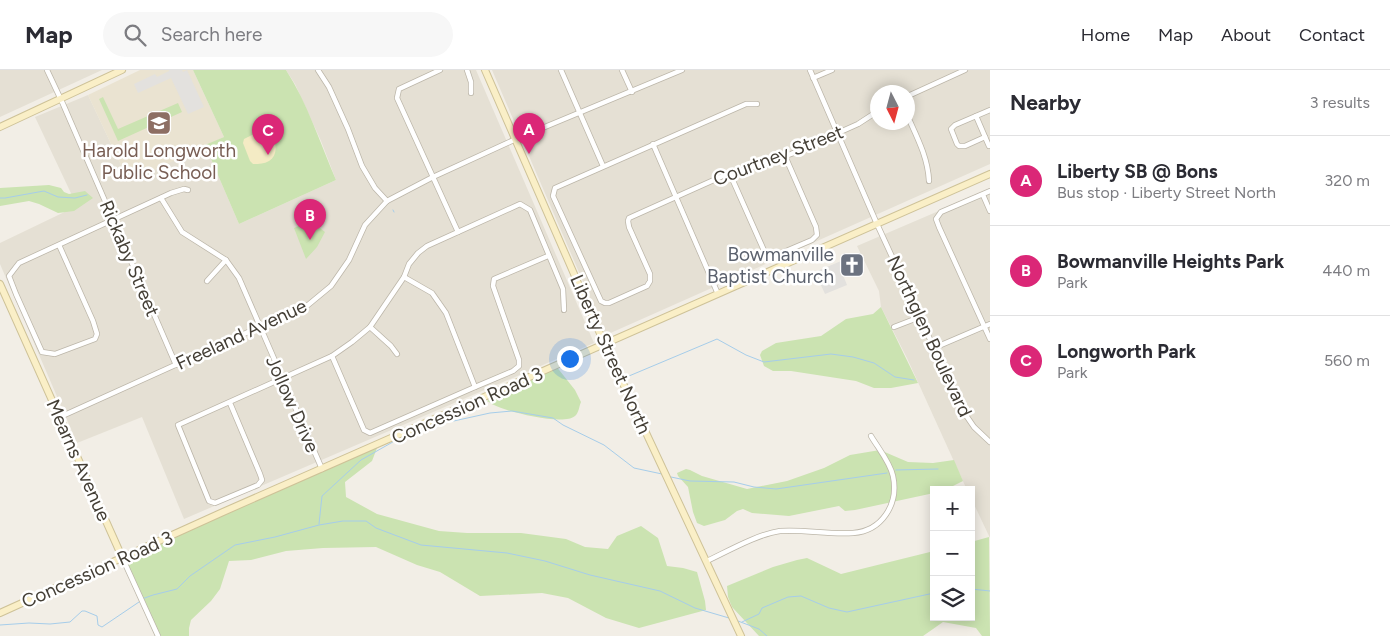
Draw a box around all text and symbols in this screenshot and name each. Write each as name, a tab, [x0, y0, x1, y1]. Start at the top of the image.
search box	[103, 12, 453, 57]
text: Map	[25, 20, 73, 49]
icon: search	[121, 21, 149, 49]
text: Search here	[161, 23, 262, 46]
text: Home	[1081, 24, 1130, 46]
text: Map	[1158, 24, 1193, 46]
text: About	[1221, 24, 1271, 46]
text: Contact	[1299, 24, 1365, 46]
north arrow	[870, 85, 915, 130]
text: Nearby	[1010, 90, 1081, 115]
text: 3 results	[1310, 93, 1370, 112]
school or university icon: Harold Longworth Public School	[146, 110, 172, 136]
pin: A	[513, 113, 545, 154]
pin: C	[252, 114, 284, 155]
street label: Courtney Street	[710, 120, 847, 191]
place label: Harold Longworth Public School	[82, 139, 236, 184]
text: Liberty SB @ Bons	[1057, 160, 1218, 183]
text: A	[1020, 171, 1032, 190]
text: 320 m	[1325, 171, 1370, 190]
text: Bus stop · Liberty Street North	[1057, 183, 1276, 202]
street label: Rickaby Street	[95, 197, 164, 320]
pin: B	[294, 199, 326, 240]
place label: Bowmanville Baptist Church	[707, 243, 834, 288]
text: Bowmanville Heights Park	[1057, 250, 1284, 273]
church icon: Bowmanville Baptist Church	[839, 252, 865, 278]
street label: Northglen Boulevard	[882, 252, 977, 421]
text: B	[1021, 261, 1031, 280]
text: 440 m	[1322, 261, 1370, 280]
street label: Liberty Street North	[565, 271, 656, 437]
text: Park	[1057, 273, 1087, 292]
street label: Freeland Avenue	[172, 294, 310, 375]
text: Longworth Park	[1057, 340, 1196, 363]
your location	[557, 346, 583, 372]
text: C	[1020, 351, 1032, 370]
text: 560 m	[1324, 351, 1370, 370]
street label: Jollow Drive	[261, 352, 324, 456]
street label: Concession Road 3	[388, 362, 546, 449]
text: Park	[1057, 363, 1087, 382]
street label: Mearns Avenue	[41, 396, 116, 525]
map controls	[930, 486, 975, 621]
button: +	[930, 486, 975, 531]
street label: Concession Road 3	[18, 526, 176, 613]
button: −	[930, 531, 975, 576]
button: layers	[930, 576, 975, 621]

